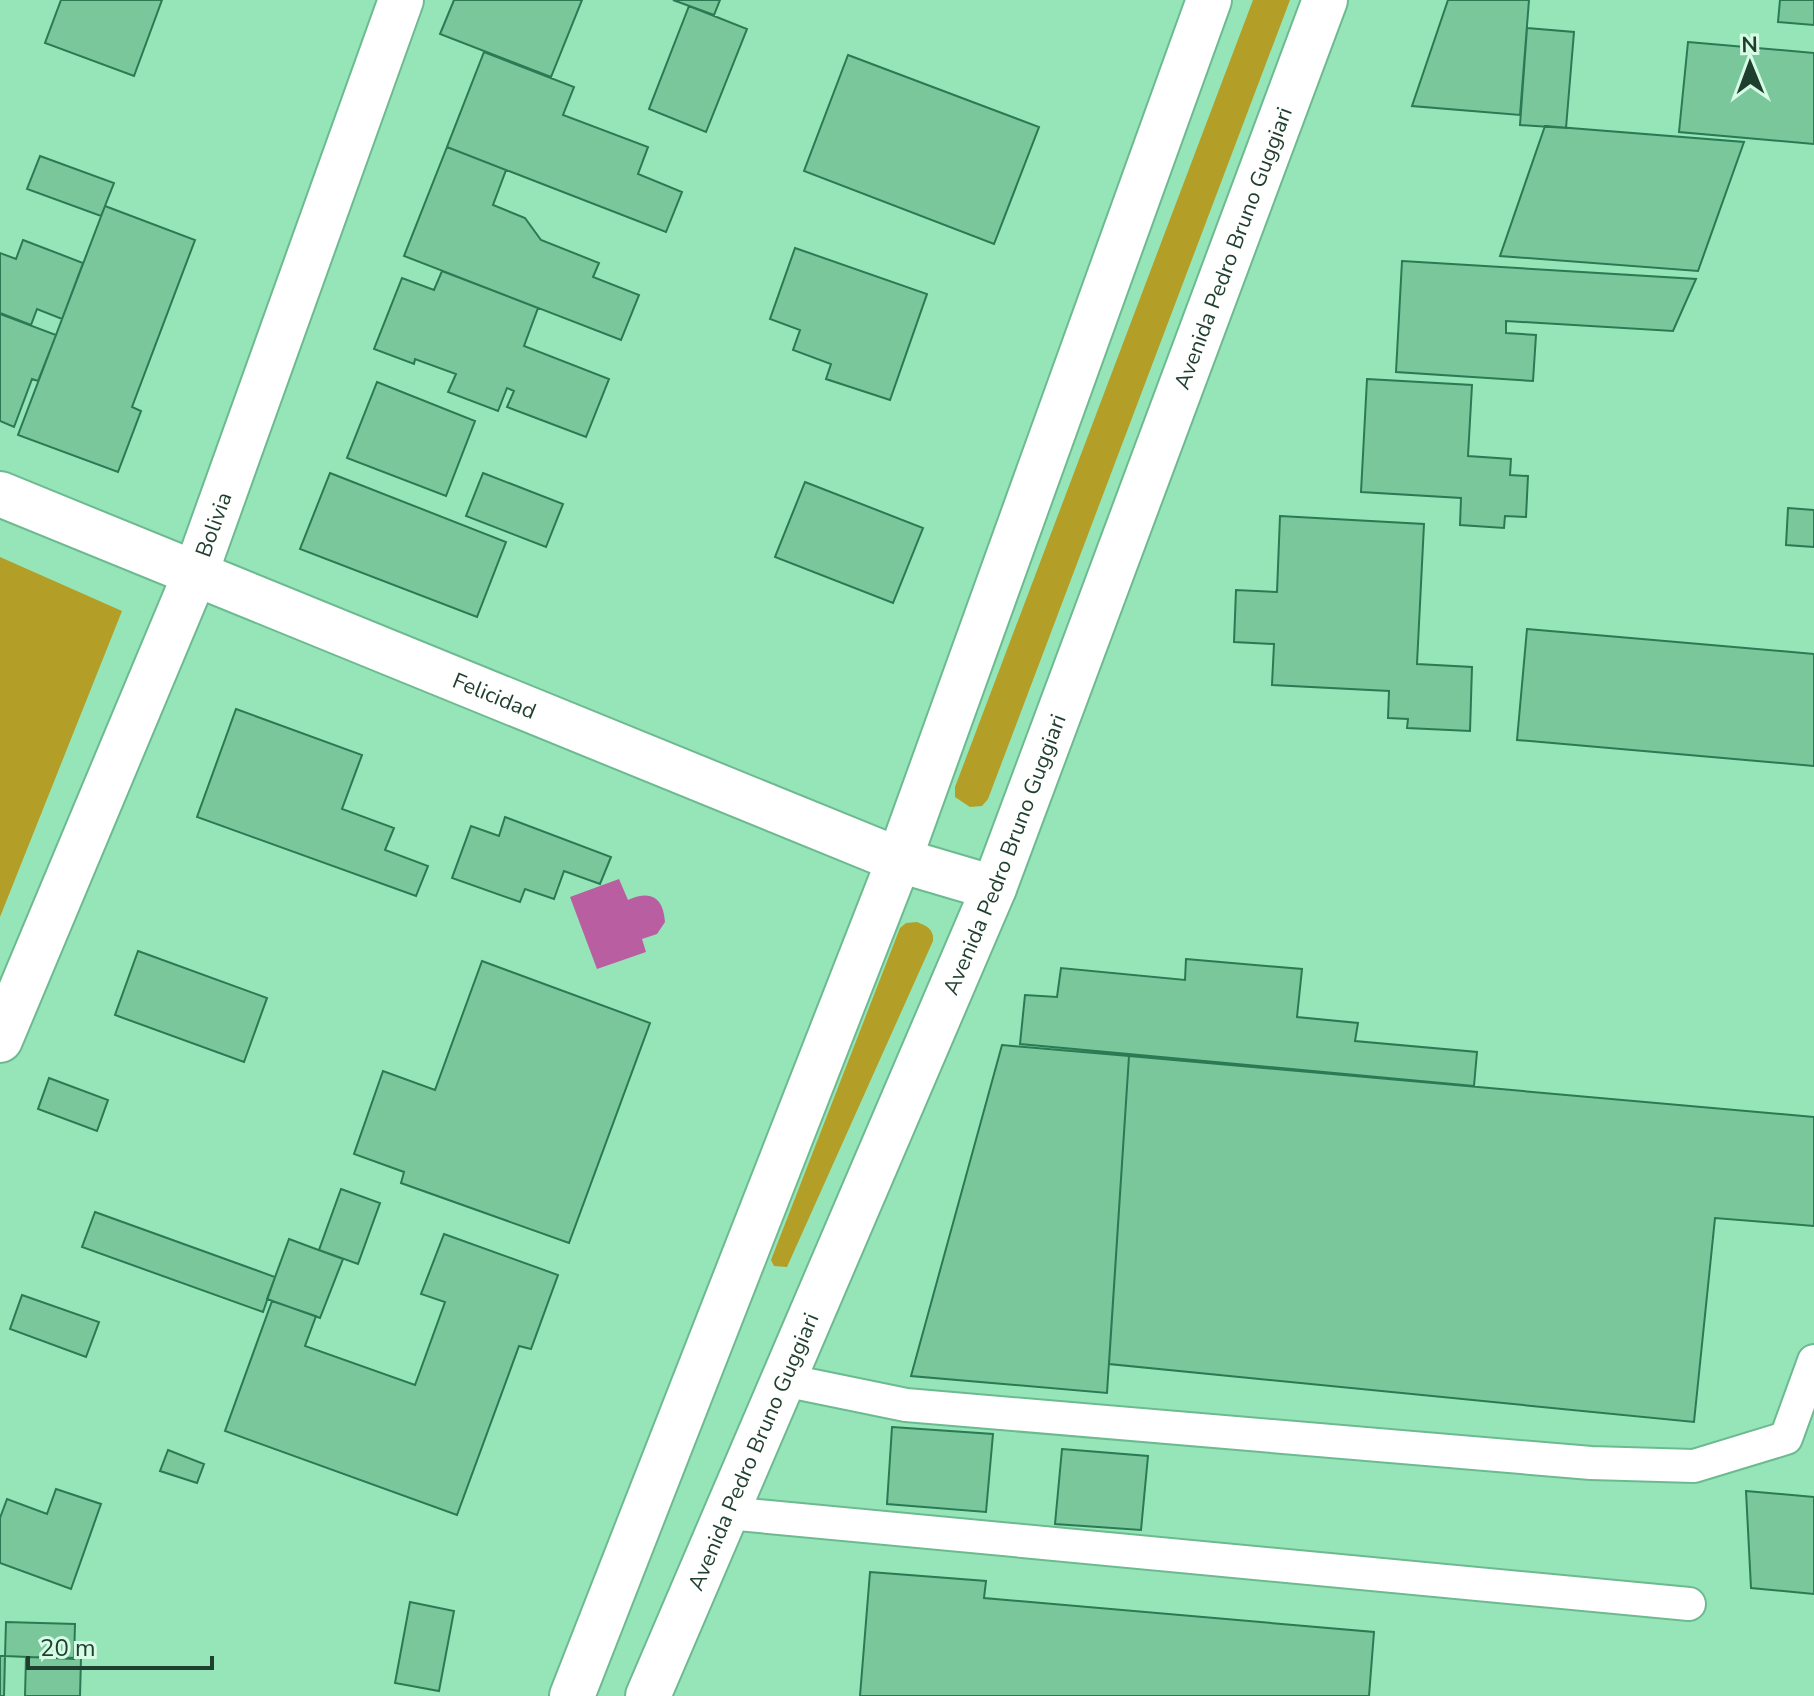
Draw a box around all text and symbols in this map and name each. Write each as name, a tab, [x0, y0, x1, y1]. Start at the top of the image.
north arrow	[1710, 24, 1790, 104]
text: N	[1741, 30, 1758, 60]
street label: Avenida Pedro Bruno Guggiari	[1167, 103, 1300, 394]
street label: Bolivia	[189, 488, 239, 561]
street label: Felicidad	[448, 666, 540, 727]
street label: Avenida Pedro Bruno Guggiari	[936, 710, 1073, 1000]
street label: Avenida Pedro Bruno Guggiari	[681, 1308, 826, 1595]
scale bar	[28, 1620, 212, 1670]
text: 20 m	[40, 1632, 96, 1664]

